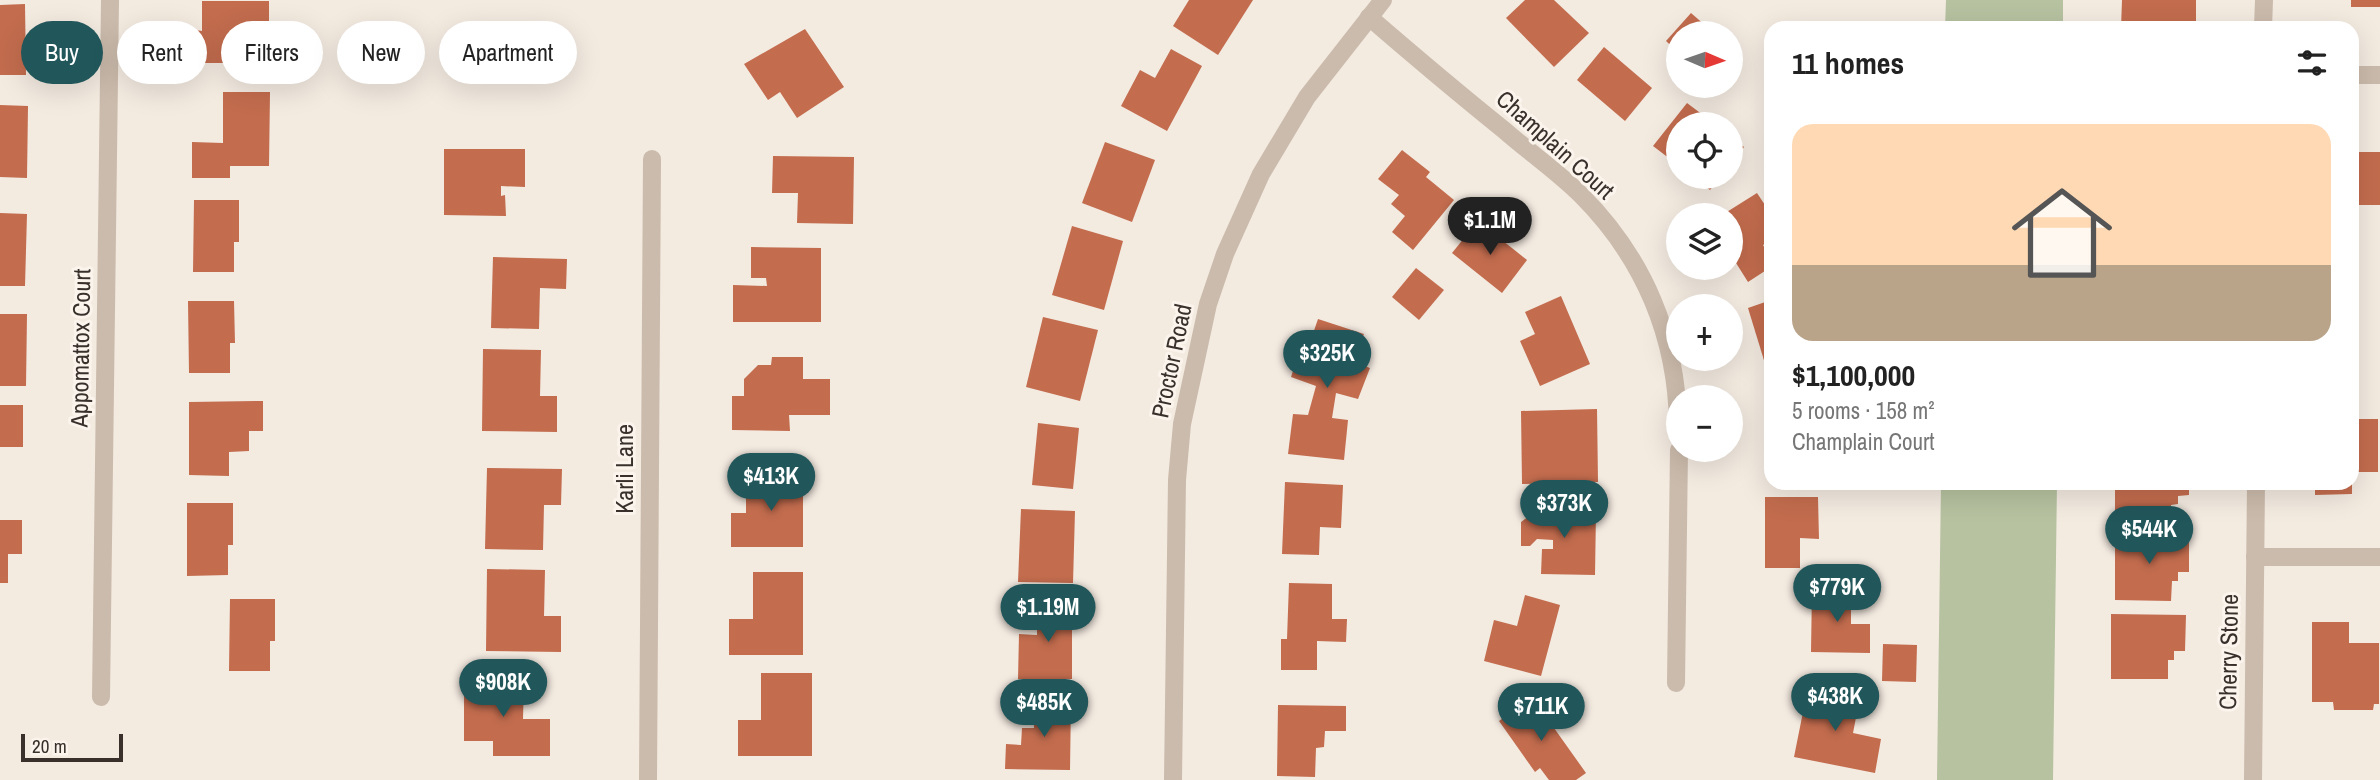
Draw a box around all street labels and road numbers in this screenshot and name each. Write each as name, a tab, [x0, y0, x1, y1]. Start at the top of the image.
street label: Champlain Court	[1490, 83, 1622, 206]
street label: Appomattox Court	[63, 268, 97, 429]
street label: Proctor Road	[1143, 301, 1199, 421]
street label: Karli Lane	[608, 424, 640, 514]
street label: Cherry Stone	[2211, 594, 2245, 710]

